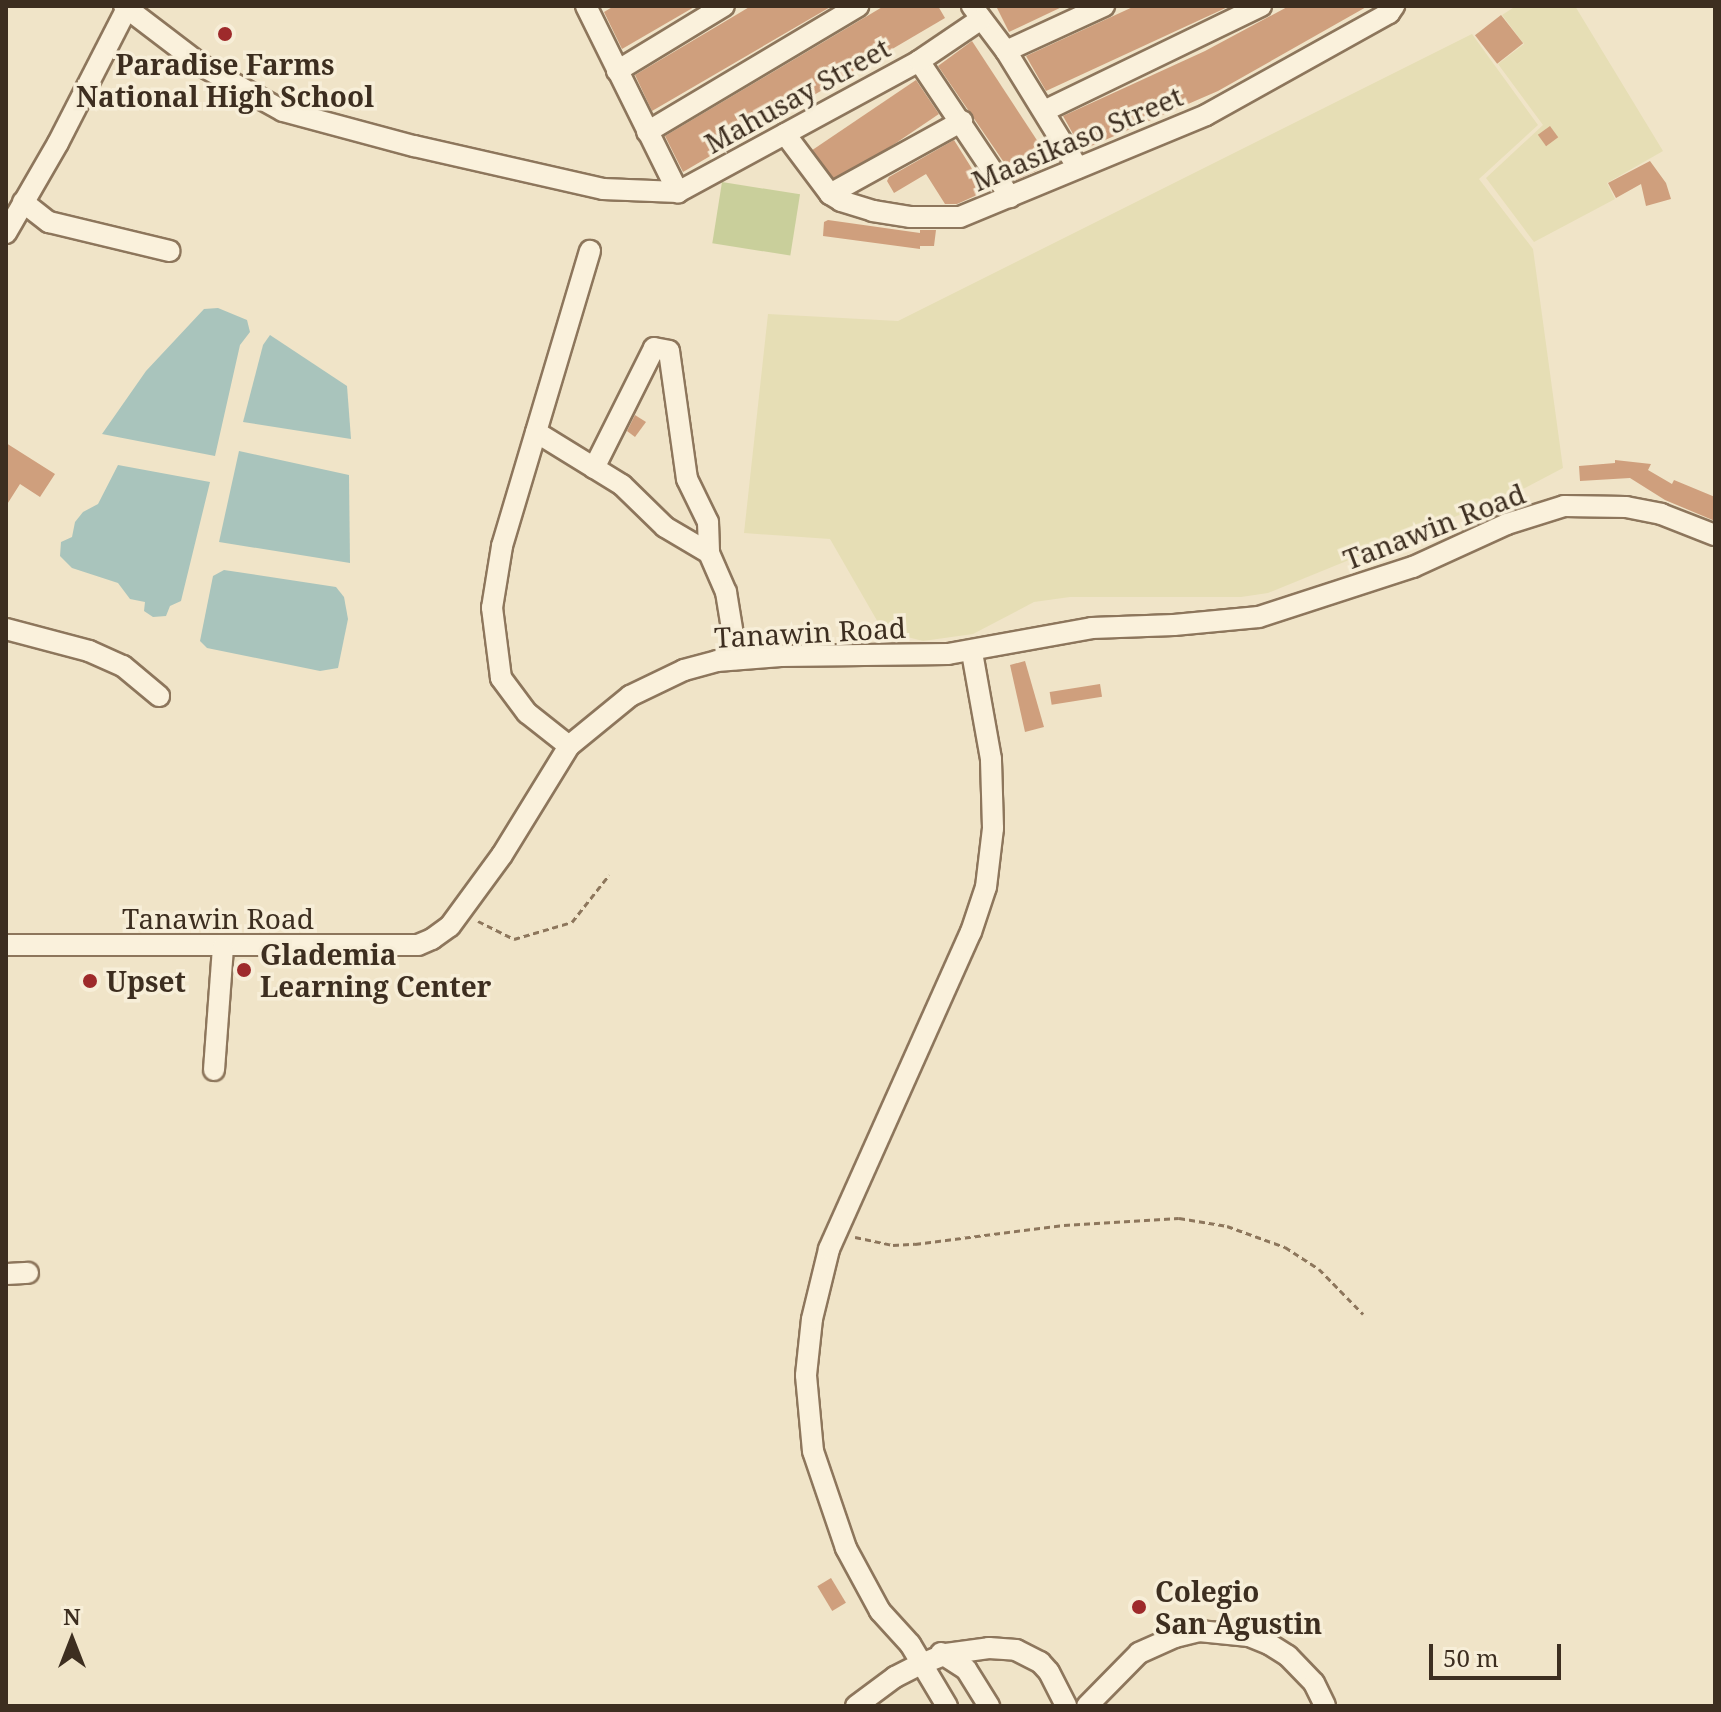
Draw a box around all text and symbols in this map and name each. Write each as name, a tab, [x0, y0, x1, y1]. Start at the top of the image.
marker: Paradise Farms National High School	[216, 25, 234, 43]
street label: Mahusay Street	[699, 30, 895, 160]
place label: Paradise Farms National High School	[76, 47, 374, 113]
street label: Maasikaso Street	[967, 78, 1187, 198]
street label: Tanawin Road	[1338, 476, 1530, 576]
street label: Tanawin Road	[713, 610, 907, 654]
street label: Tanawin Road	[122, 901, 314, 935]
place label: Glademia Learning Center	[260, 937, 491, 1003]
marker: Glademia Learning Center	[235, 961, 253, 979]
place label: Upset	[106, 964, 186, 998]
marker: Upset	[81, 972, 99, 990]
place label: Colegio San Agustin	[1155, 1574, 1322, 1640]
marker: Colegio San Agustin	[1130, 1598, 1148, 1616]
north arrow	[32, 1600, 112, 1680]
text: N	[63, 1601, 81, 1631]
scale bar	[1433, 1628, 1565, 1678]
text: 50 m	[1443, 1641, 1499, 1674]

